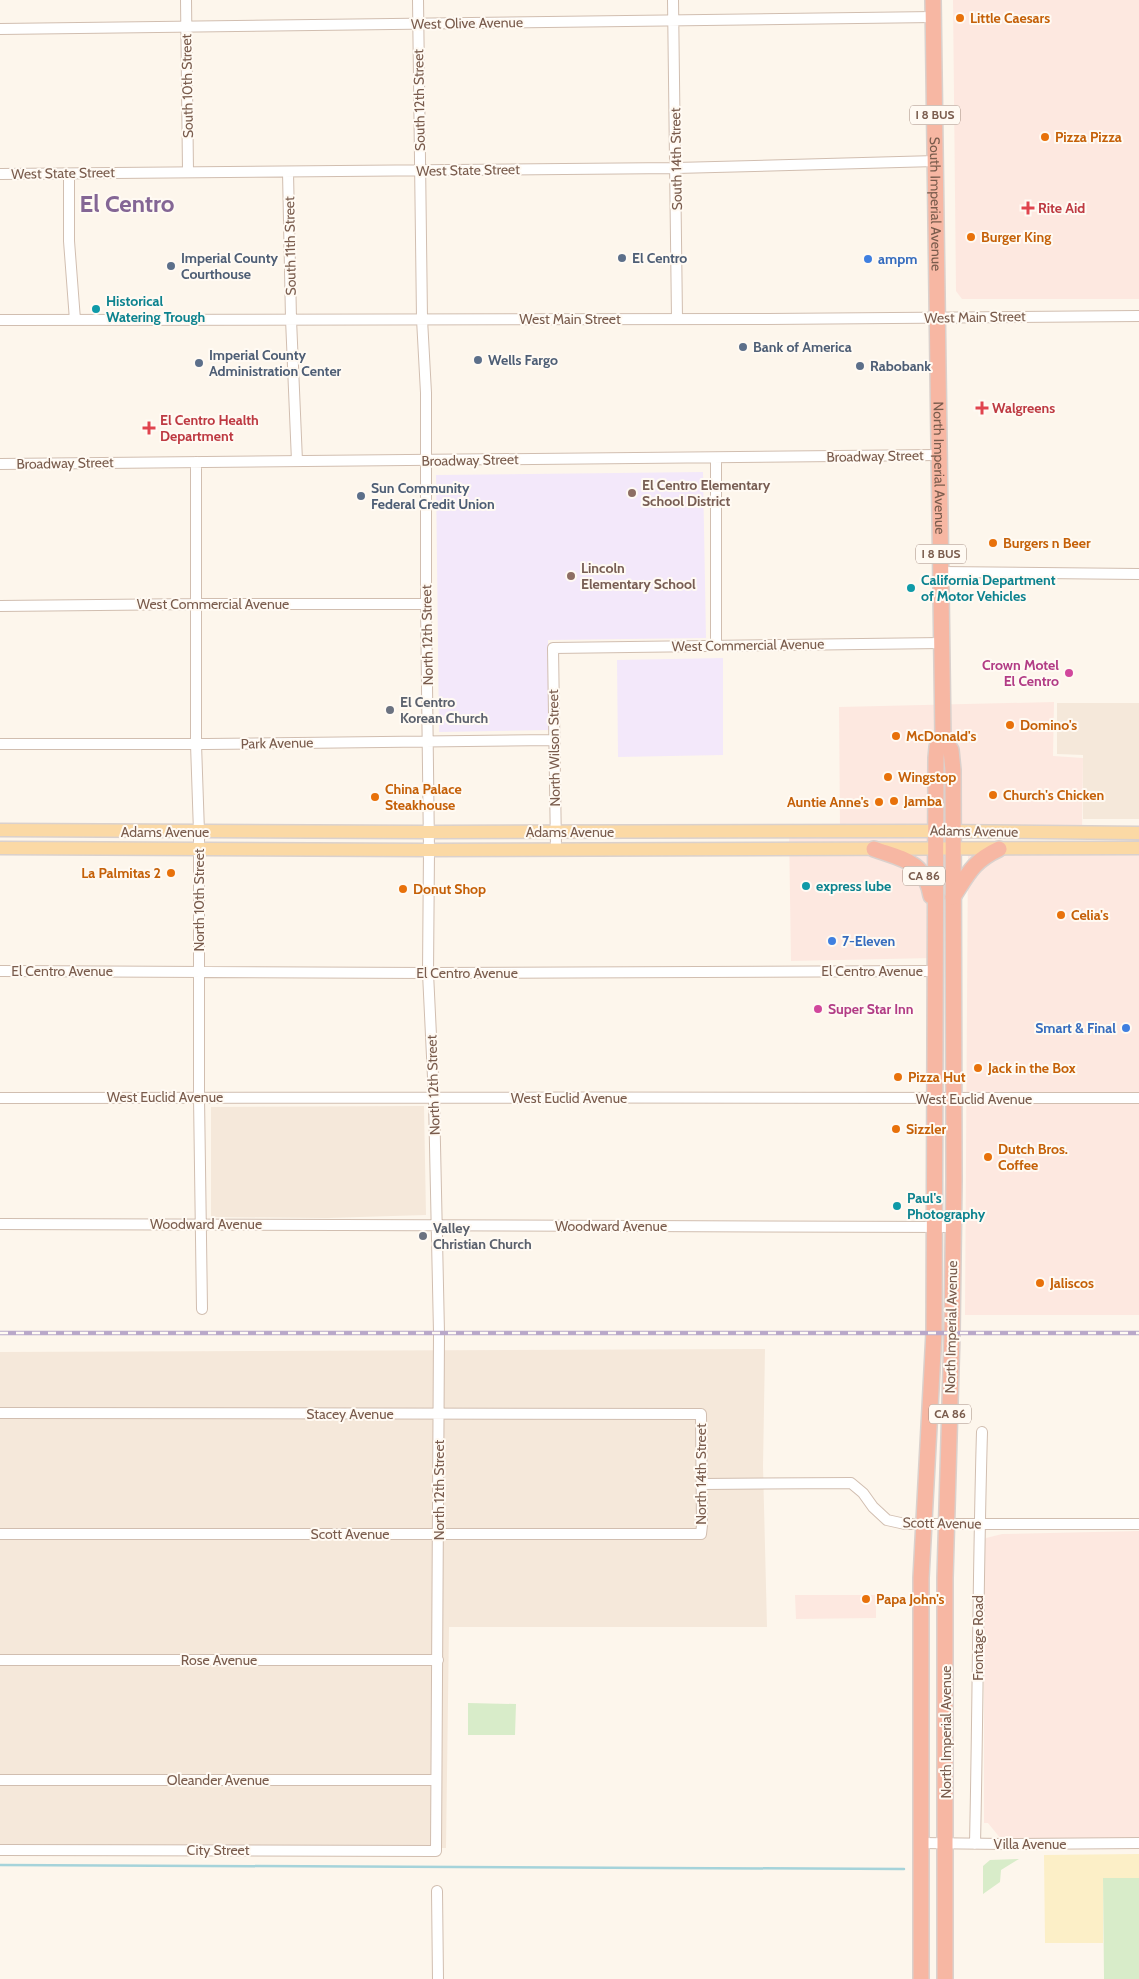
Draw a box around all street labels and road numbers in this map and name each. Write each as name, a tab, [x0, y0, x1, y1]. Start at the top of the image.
street label: West Olive Avenue	[411, 13, 523, 33]
street label: South 10th Street	[177, 33, 197, 138]
street label: South 12th Street	[409, 49, 429, 151]
road number: I 8 BUS	[910, 106, 960, 124]
street label: South 14th Street	[666, 107, 686, 211]
street label: South Imperial Avenue	[926, 137, 946, 271]
street label: West State Street	[416, 160, 520, 180]
street label: West State Street	[11, 163, 115, 183]
street label: South 11th Street	[280, 196, 300, 296]
street label: West Main Street	[924, 307, 1026, 327]
street label: West Main Street	[519, 310, 621, 328]
street label: North Imperial Avenue	[929, 401, 949, 535]
street label: Broadway Street	[826, 446, 924, 466]
street label: Broadway Street	[421, 450, 519, 470]
street label: Broadway Street	[16, 453, 114, 473]
road number: I 8 BUS	[916, 544, 966, 564]
street label: North 12th Street	[417, 584, 437, 685]
street label: West Commercial Avenue	[137, 595, 289, 613]
street label: West Commercial Avenue	[672, 635, 824, 655]
street label: North Wilson Street	[544, 689, 564, 807]
street label: Park Avenue	[240, 733, 314, 753]
street label: Adams Avenue	[930, 821, 1018, 841]
street label: Adams Avenue	[121, 823, 209, 841]
street label: Adams Avenue	[526, 823, 614, 841]
street label: North 10th Street	[190, 848, 208, 952]
road number: CA 86	[903, 866, 945, 886]
street label: El Centro Avenue	[11, 962, 113, 980]
street label: El Centro Avenue	[821, 962, 923, 980]
street label: El Centro Avenue	[416, 964, 518, 982]
street label: North 12th Street	[422, 1034, 444, 1136]
street label: West Euclid Avenue	[107, 1088, 223, 1106]
street label: West Euclid Avenue	[511, 1089, 627, 1107]
street label: West Euclid Avenue	[916, 1090, 1032, 1108]
street label: Woodward Avenue	[150, 1215, 262, 1233]
street label: Woodward Avenue	[555, 1217, 667, 1235]
street label: North Imperial Avenue	[941, 1260, 961, 1394]
street label: Stacey Avenue	[306, 1405, 394, 1423]
road number: CA 86	[929, 1405, 971, 1424]
street label: North 14th Street	[692, 1423, 710, 1525]
street label: North 12th Street	[430, 1439, 448, 1540]
street label: Scott Avenue	[902, 1513, 982, 1533]
street label: Scott Avenue	[310, 1525, 390, 1543]
street label: Frontage Road	[969, 1595, 987, 1681]
street label: Rose Avenue	[181, 1651, 257, 1669]
street label: North Imperial Avenue	[937, 1666, 955, 1798]
street label: Oleander Avenue	[167, 1771, 269, 1789]
street label: Villa Avenue	[994, 1835, 1067, 1853]
street label: City Street	[187, 1841, 250, 1859]

